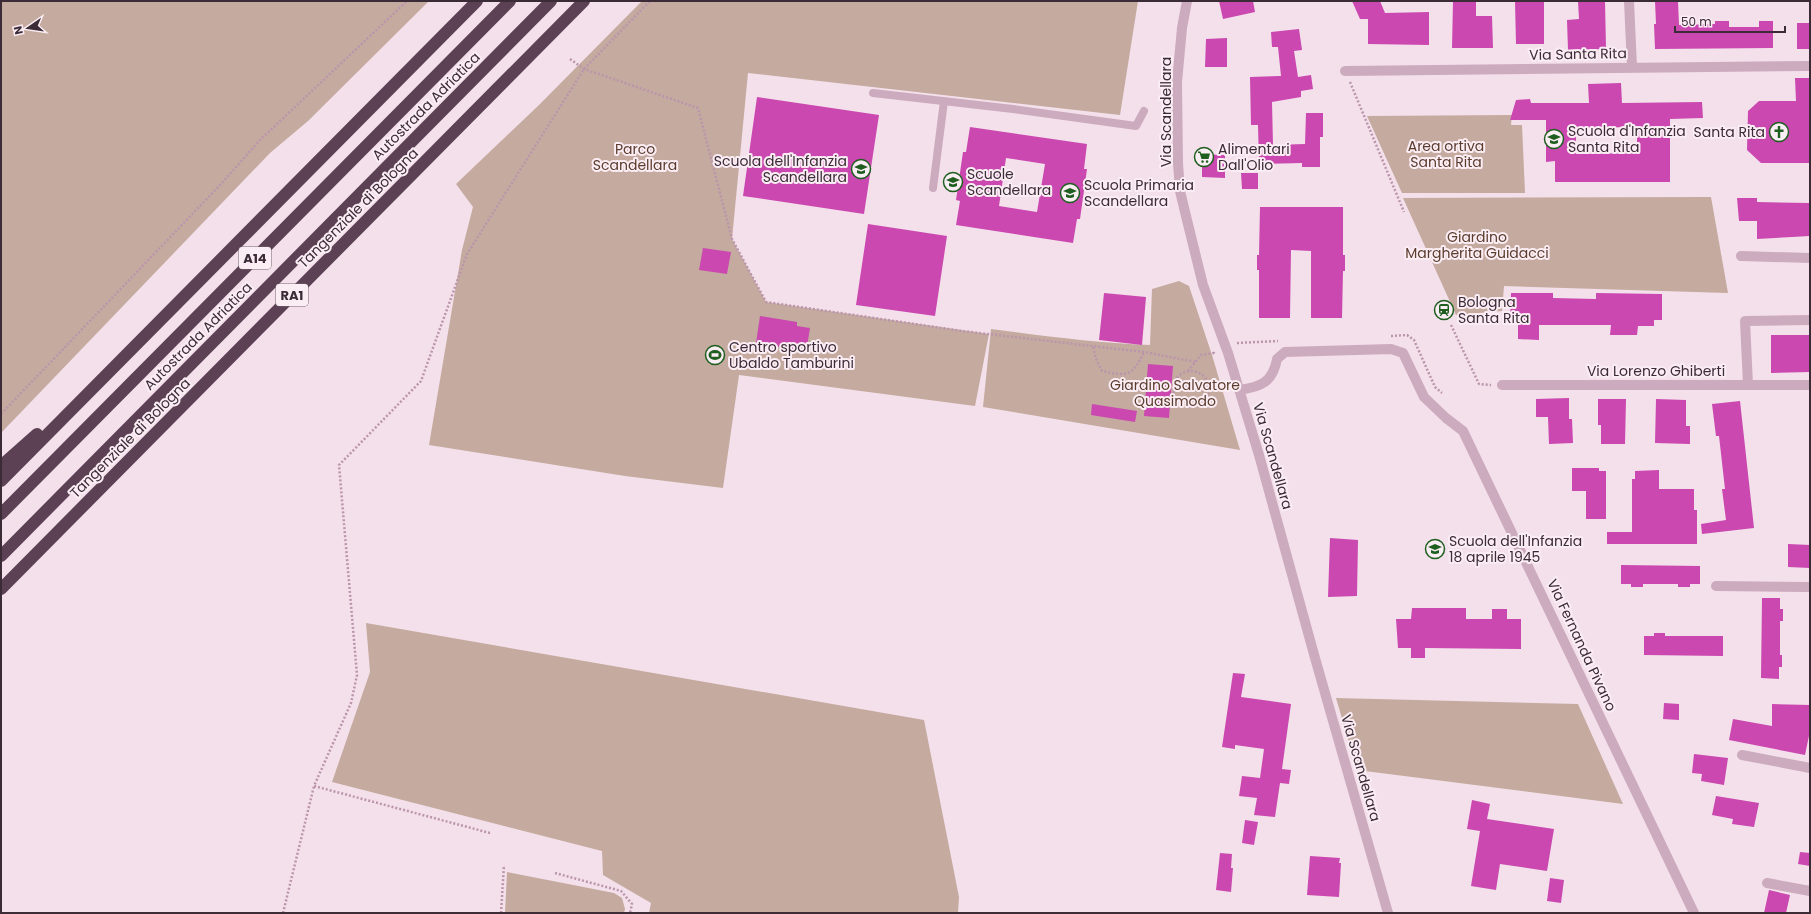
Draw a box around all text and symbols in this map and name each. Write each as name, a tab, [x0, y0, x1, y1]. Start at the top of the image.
north arrow	[8, 8, 48, 48]
scale bar	[1675, 8, 1785, 34]
text: 50 m	[1681, 13, 1712, 30]
text: N	[10, 24, 27, 36]
street label: Via Santa Rita	[1529, 43, 1627, 65]
street label: Autostrada Adriatica	[367, 47, 485, 165]
street label: Via Scandellara	[1156, 57, 1176, 167]
place label: Scuola d'Infanzia Santa Rita	[1568, 121, 1686, 157]
church icon: Santa Rita	[1768, 121, 1790, 143]
place label: Santa Rita	[1694, 122, 1765, 142]
school or university icon: Scuola d'Infanzia Santa Rita	[1543, 128, 1565, 150]
park label: Area ortiva Santa Rita	[1408, 136, 1484, 172]
park label: Parco Scandellara	[593, 139, 677, 175]
place label: Alimentari Dall'Olio	[1218, 139, 1290, 175]
street label: Tangenziale di Bologna	[293, 143, 423, 273]
supermarket icon: Alimentari Dall'Olio	[1193, 146, 1215, 168]
place label: Scuola dell'Infanzia Scandellara	[714, 151, 847, 187]
school or university icon: Scuola dell'Infanzia Scandellara	[850, 158, 872, 180]
place label: Scuole Scandellara	[967, 164, 1051, 200]
school or university icon: Scuole Scandellara	[942, 171, 964, 193]
place label: Scuola Primaria Scandellara	[1084, 175, 1194, 211]
school or university icon: Scuola Primaria Scandellara	[1059, 182, 1081, 204]
park label: Giardino Margherita Guidacci	[1405, 227, 1549, 263]
road number: A14	[239, 247, 271, 269]
street label: Autostrada Adriatica	[139, 277, 257, 395]
road number: RA1	[276, 284, 308, 306]
place label: Bologna Santa Rita	[1458, 292, 1529, 328]
station icon: Bologna Santa Rita	[1433, 299, 1455, 321]
place label: Centro sportivo Ubaldo Tamburini	[729, 337, 854, 373]
sports icon: Centro sportivo Ubaldo Tamburini	[704, 344, 726, 366]
street label: Via Lorenzo Ghiberti	[1587, 361, 1725, 381]
street label: Tangenziale di Bologna	[65, 373, 195, 503]
park label: Giardino Salvatore Quasimodo	[1110, 375, 1240, 411]
street label: Via Scandellara	[1248, 400, 1298, 512]
place label: Scuola dell'Infanzia 18 aprile 1945	[1449, 531, 1582, 567]
school or university icon: Scuola dell'Infanzia 18 aprile 1945	[1424, 538, 1446, 560]
street label: Via Fernanda Pivano	[1543, 576, 1621, 714]
street label: Via Scandellara	[1336, 712, 1386, 824]

